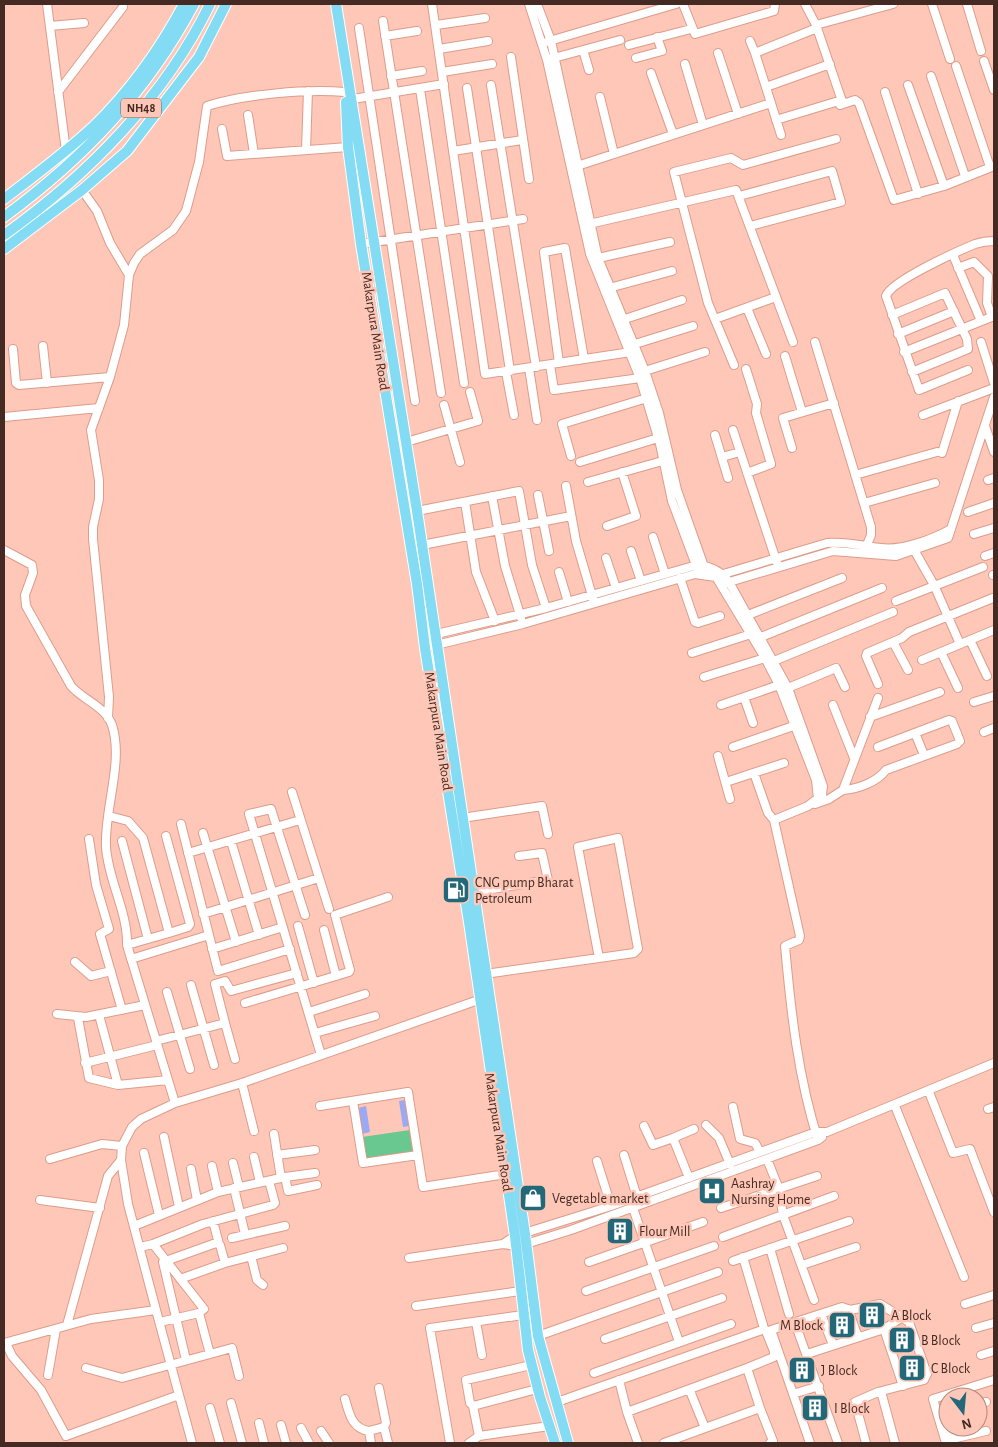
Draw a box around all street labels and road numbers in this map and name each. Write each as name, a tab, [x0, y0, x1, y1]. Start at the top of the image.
road number: NH48	[121, 99, 161, 118]
street label: Makarpura Main Road	[359, 271, 391, 391]
street label: Makarpura Main Road	[422, 671, 454, 791]
street label: Makarpura Main Road	[482, 1072, 514, 1192]

